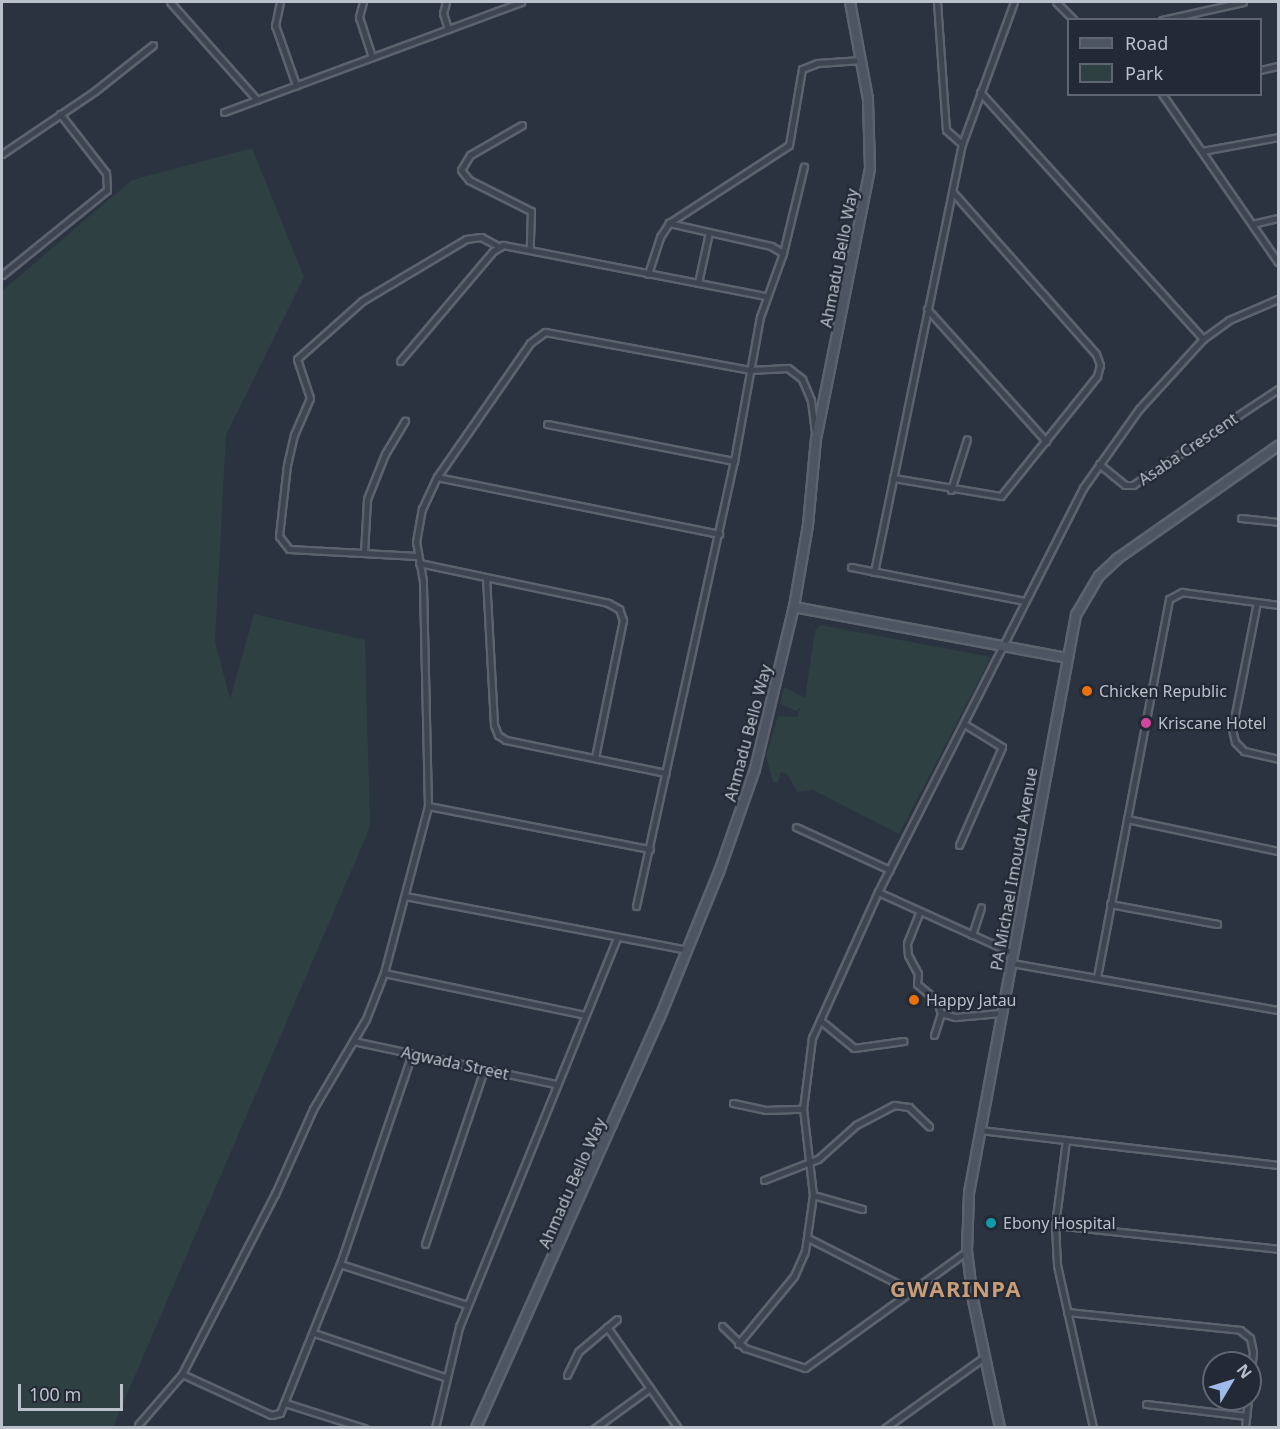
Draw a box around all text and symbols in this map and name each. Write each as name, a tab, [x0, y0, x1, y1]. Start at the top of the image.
legend	[1067, 18, 1262, 96]
text: Road	[1125, 31, 1168, 55]
text: Park	[1125, 61, 1163, 85]
street label: Ahmadu Bello Way	[816, 187, 862, 329]
street label: Asaba Crescent	[1135, 409, 1241, 489]
street label: Ahmadu Bello Way	[720, 662, 776, 804]
place label: Chicken Republic	[1099, 681, 1227, 701]
marker: Chicken Republic	[1080, 684, 1094, 698]
place label: Kriscane Hotel	[1158, 713, 1266, 733]
marker: Kriscane Hotel	[1139, 716, 1153, 730]
street label: PA Michael Imoudu Avenue	[987, 766, 1041, 972]
place label: Happy Jatau	[926, 990, 1016, 1010]
marker: Happy Jatau	[907, 993, 921, 1007]
street label: Agwada Street	[400, 1042, 510, 1084]
street label: Ahmadu Bello Way	[535, 1115, 609, 1251]
place label: Ebony Hospital	[1003, 1213, 1116, 1233]
marker: Ebony Hospital	[984, 1216, 998, 1230]
district label: GWARINPA	[890, 1276, 1022, 1302]
north arrow	[1202, 1351, 1262, 1411]
text: N	[1232, 1359, 1257, 1383]
scale bar	[21, 1372, 126, 1410]
text: 100 m	[29, 1382, 81, 1406]

